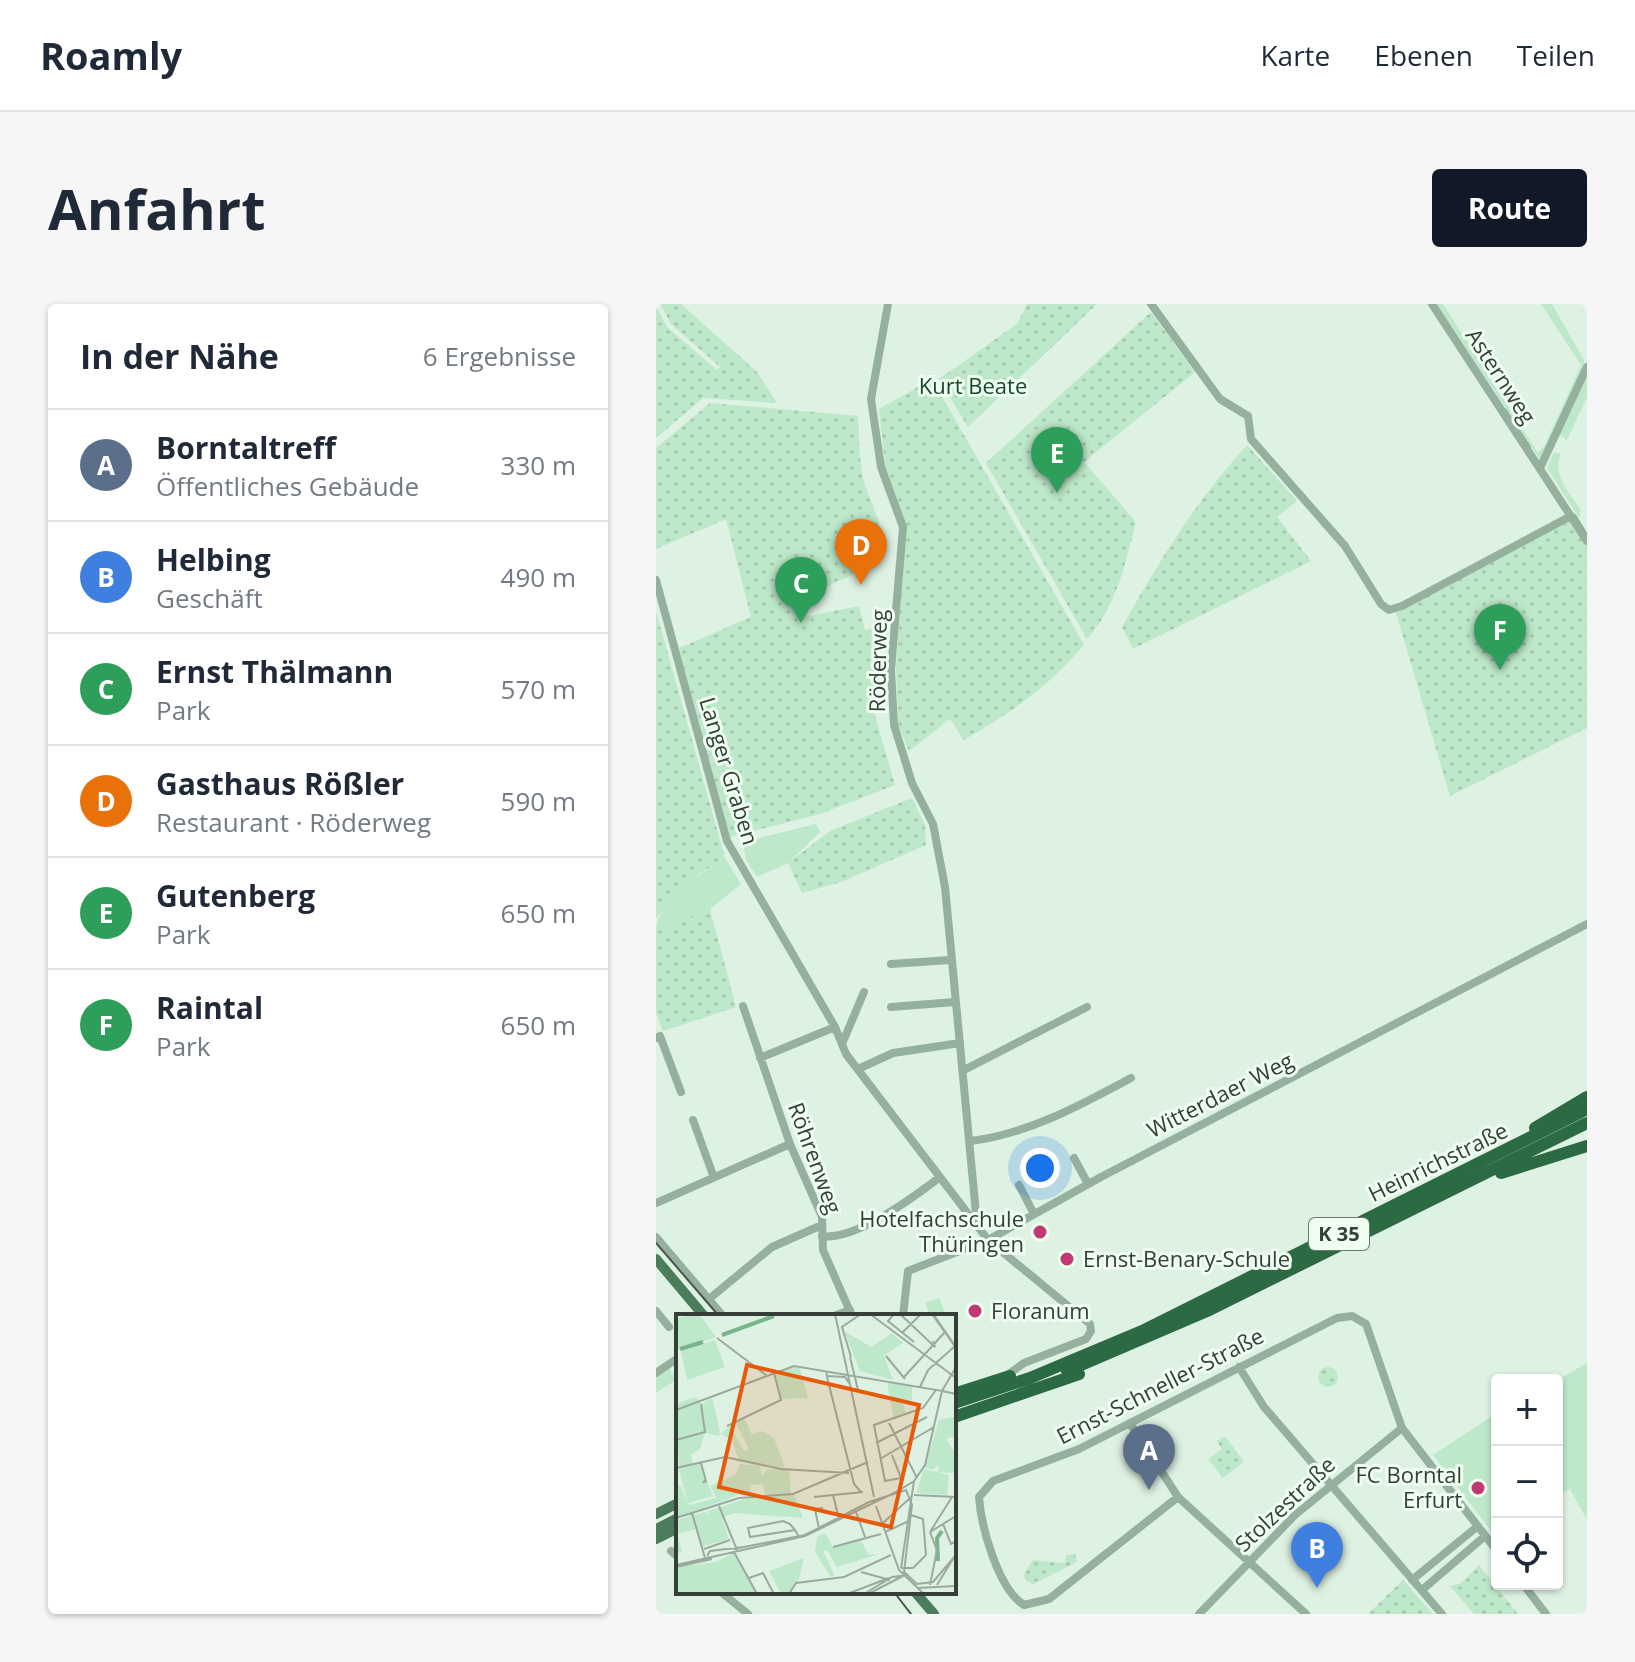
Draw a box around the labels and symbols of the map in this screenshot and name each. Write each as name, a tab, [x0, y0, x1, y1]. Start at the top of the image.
street label: Asternweg	[1460, 322, 1544, 429]
park label: Kurt Beate	[919, 370, 1027, 400]
pin: E	[1031, 427, 1083, 493]
pin: D	[835, 519, 887, 585]
pin: C	[775, 557, 827, 623]
pin: F	[1474, 604, 1526, 670]
street label: Röderweg	[861, 609, 893, 713]
street label: Langer Graben	[693, 693, 767, 848]
street label: Witterdaer Weg	[1141, 1044, 1298, 1144]
street label: Röhrenweg	[782, 1098, 850, 1218]
street label: Heinrichstraße	[1363, 1114, 1512, 1208]
your location	[1020, 1148, 1060, 1188]
place label: Hotelfachschule Thüringen	[859, 1203, 1024, 1258]
road number: K 35	[1309, 1218, 1369, 1250]
marker: Hotelfachschule Thüringen	[1031, 1223, 1049, 1241]
place label: Ernst-Benary-Schule	[1083, 1243, 1290, 1273]
marker: Ernst-Benary-Schule	[1058, 1250, 1076, 1268]
place label: Floranum	[991, 1295, 1090, 1325]
marker: Floranum	[966, 1302, 984, 1320]
inset map	[676, 1314, 956, 1594]
street label: Ernst-Schneller-Straße	[1051, 1320, 1268, 1450]
pin: A	[1123, 1424, 1175, 1490]
street label: Stolzestraße	[1228, 1449, 1341, 1558]
place label: FC Borntal Erfurt	[1356, 1459, 1462, 1514]
marker: FC Borntal Erfurt	[1469, 1479, 1487, 1497]
pin: B	[1291, 1522, 1343, 1588]

